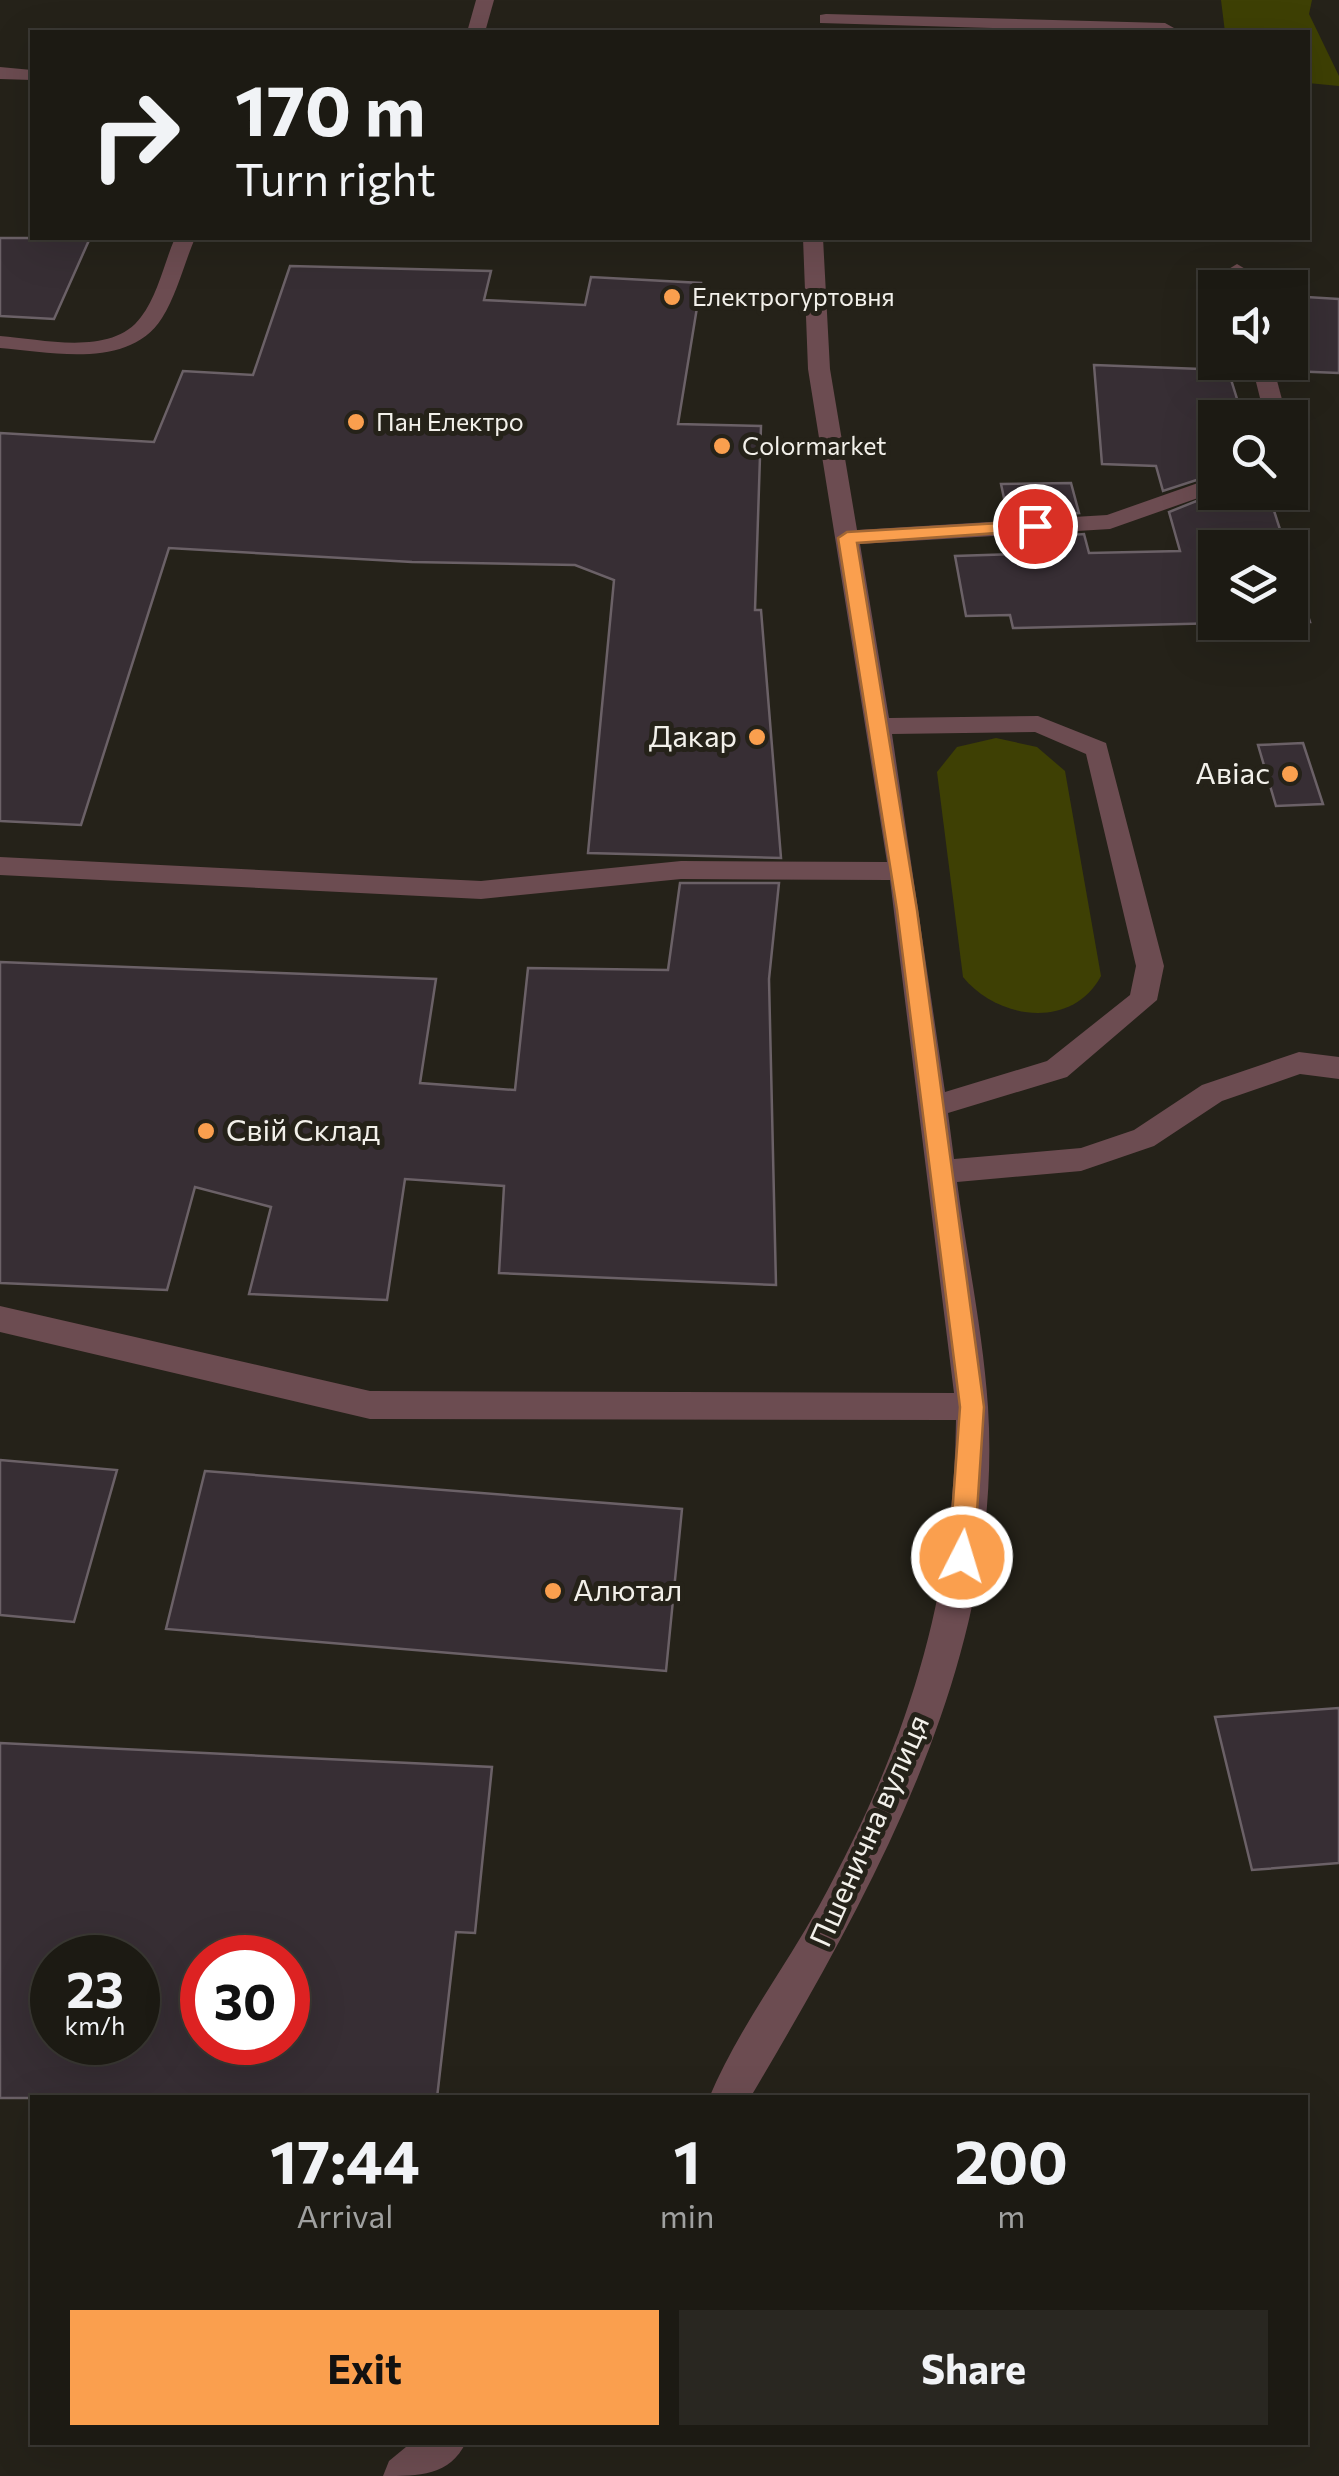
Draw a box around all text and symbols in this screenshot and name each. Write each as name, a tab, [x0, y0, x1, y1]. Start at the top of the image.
text: 170 m	[235, 65, 426, 150]
icon: right	[70, 70, 200, 200]
text: Turn right	[235, 150, 436, 205]
map controls	[1198, 270, 1308, 640]
button: sound	[1198, 270, 1308, 380]
place label: Електрогуртовня	[692, 281, 895, 311]
marker: Електрогуртовня	[661, 286, 683, 308]
button: search	[1198, 400, 1308, 510]
place label: Пан Електро	[376, 406, 524, 436]
marker: Пан Електро	[345, 411, 367, 433]
place label: Colormarket	[742, 430, 886, 460]
marker: Colormarket	[711, 435, 733, 457]
pin	[993, 484, 1078, 569]
icon: arrive	[1008, 499, 1063, 554]
button: layers	[1198, 530, 1308, 640]
place label: Дакар	[649, 716, 737, 753]
marker: Дакар	[746, 726, 768, 748]
place label: Авіас	[1195, 753, 1270, 790]
marker: Авіас	[1279, 763, 1301, 785]
place label: Свій Склад	[226, 1110, 380, 1147]
marker: Свій Склад	[195, 1120, 217, 1142]
position arrow	[910, 1505, 1014, 1609]
place label: Алютал	[573, 1570, 682, 1607]
marker: Алютал	[542, 1580, 564, 1602]
street label: Пшенична вулиця	[800, 1708, 935, 1952]
speed limit sign: 30	[180, 1935, 310, 2065]
text: 23	[66, 1957, 124, 2018]
text: km/h	[65, 2010, 125, 2040]
text: 17:44	[270, 2123, 420, 2196]
text: 1	[673, 2123, 701, 2196]
text: 200	[954, 2123, 1068, 2196]
text: Arrival	[296, 2195, 393, 2235]
text: min	[660, 2195, 714, 2235]
text: m	[997, 2195, 1025, 2235]
button: Exit	[70, 2310, 659, 2425]
button: Share	[679, 2310, 1268, 2425]

